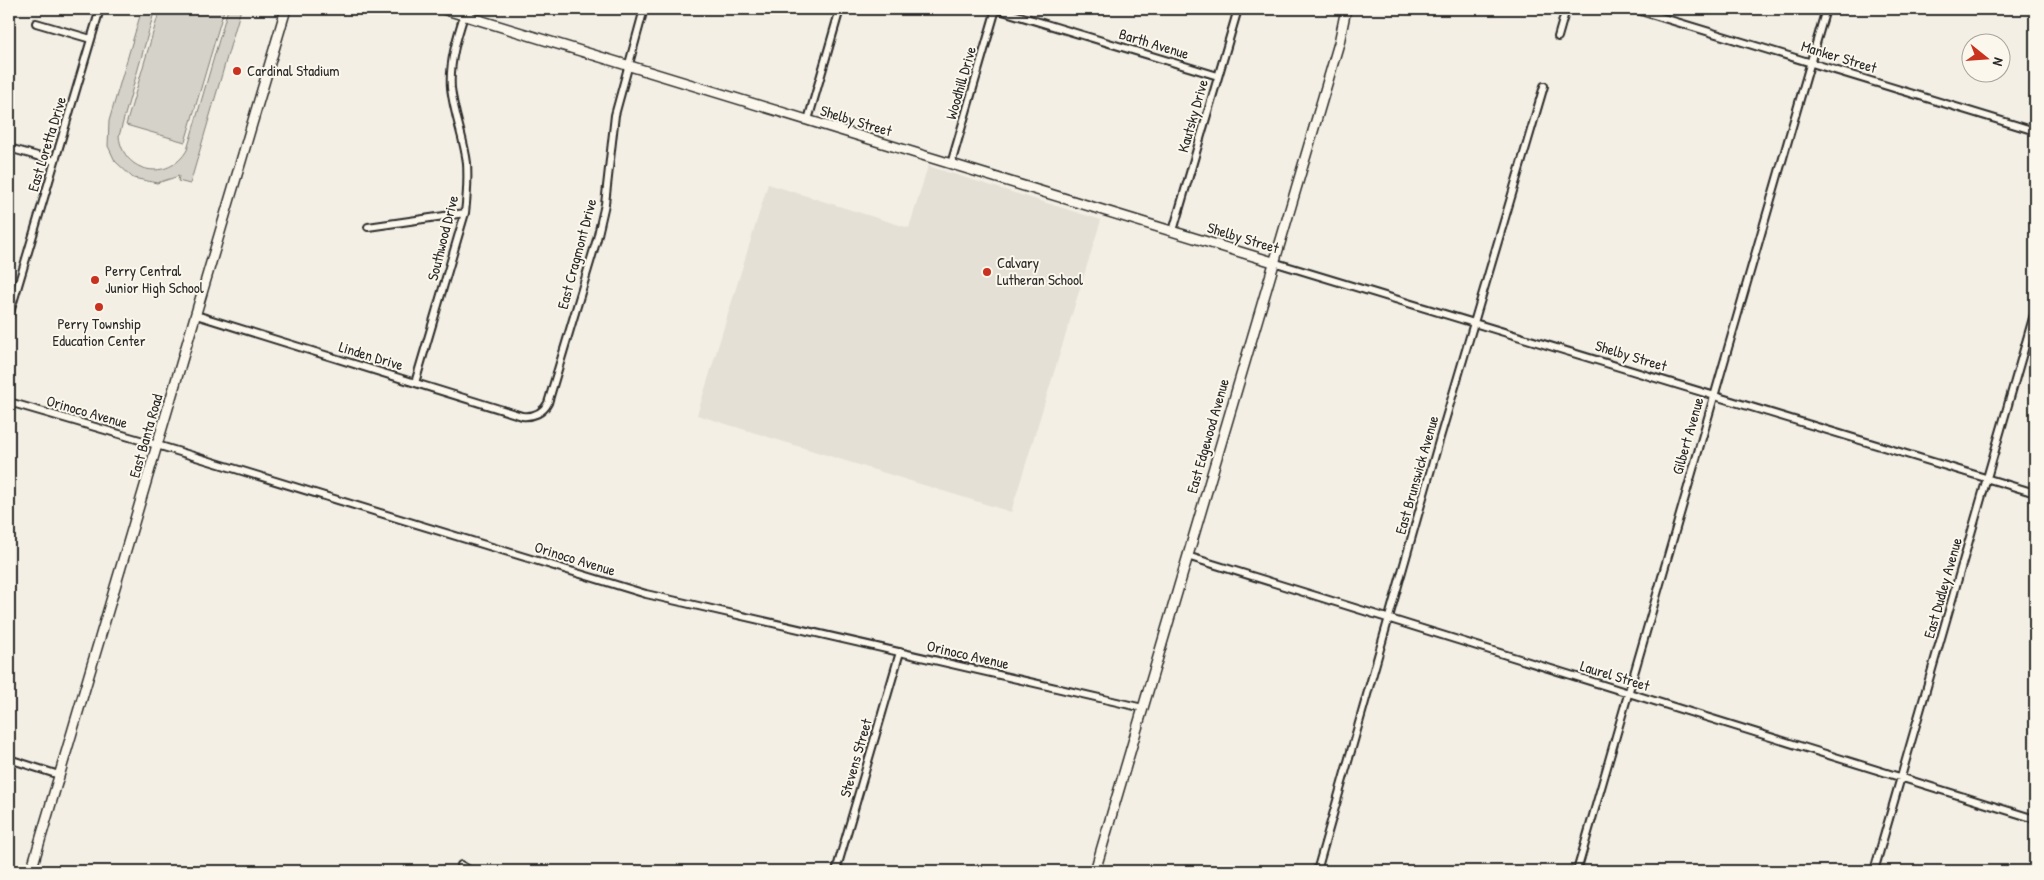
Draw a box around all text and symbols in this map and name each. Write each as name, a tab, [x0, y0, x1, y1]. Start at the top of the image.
street label: Barth Avenue	[1117, 23, 1192, 64]
north arrow	[1962, 32, 2012, 82]
street label: Manker Street	[1799, 35, 1880, 78]
street label: Woodhill Drive	[940, 44, 981, 122]
text: N	[1989, 56, 2009, 69]
place label: Cardinal Stadium	[247, 60, 340, 81]
marker: Cardinal Stadium	[231, 65, 243, 77]
street label: Kautsky Drive	[1172, 77, 1213, 155]
street label: East Loretta Drive	[22, 94, 71, 194]
street label: Shelby Street	[818, 100, 895, 142]
street label: Southwood Drive	[422, 193, 463, 283]
street label: East Cragmont Drive	[552, 196, 601, 311]
street label: Shelby Street	[1205, 217, 1282, 259]
place label: Calvary Lutheran School	[997, 252, 1083, 290]
place label: Perry Central Junior High School	[105, 260, 204, 298]
marker: Calvary Lutheran School	[981, 266, 993, 278]
marker: Perry Central Junior High School	[89, 274, 101, 286]
marker: Perry Township Education Center	[93, 301, 105, 313]
place label: Perry Township Education Center	[53, 313, 146, 351]
street label: Shelby Street	[1593, 335, 1670, 377]
street label: Linden Drive	[337, 336, 406, 375]
street label: East Edgewood Avenue	[1181, 376, 1234, 496]
street label: Orinoco Avenue	[44, 390, 130, 433]
street label: East Banta Road	[124, 391, 168, 480]
street label: Gilbert Avenue	[1667, 395, 1709, 477]
street label: East Brunswick Avenue	[1390, 413, 1444, 537]
street label: East Dudley Avenue	[1918, 535, 1967, 641]
street label: Orinoco Avenue	[532, 536, 618, 581]
street label: Orinoco Avenue	[925, 635, 1011, 674]
street label: Laurel Street	[1578, 655, 1653, 696]
street label: Stevens Street	[834, 715, 877, 800]

